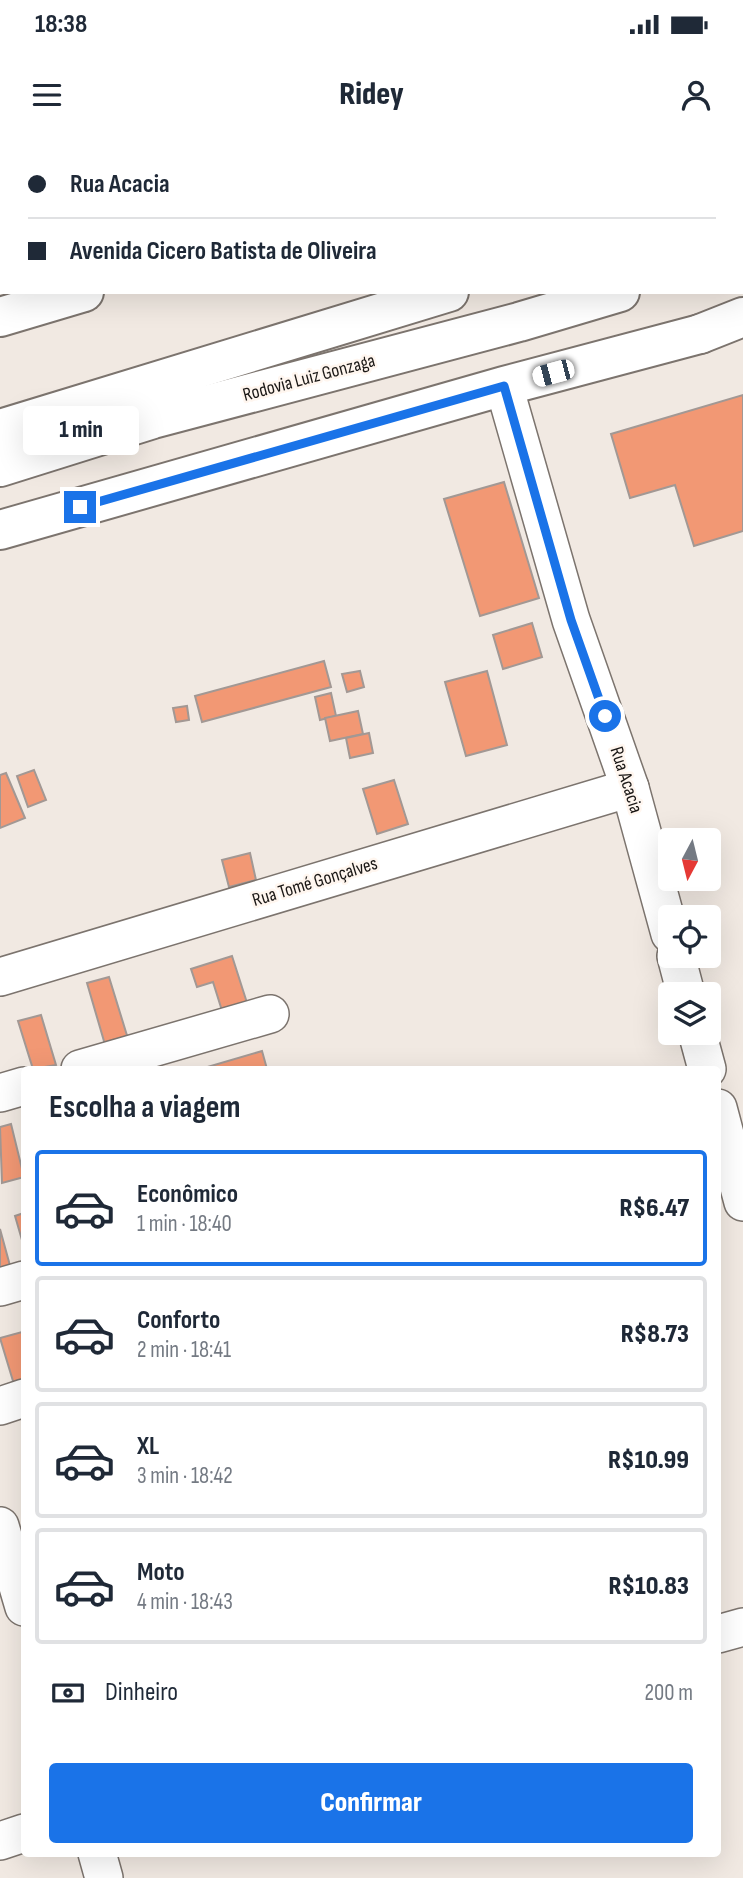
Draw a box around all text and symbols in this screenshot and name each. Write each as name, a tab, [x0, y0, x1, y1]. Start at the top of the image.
text: 18:38	[35, 9, 87, 40]
text: Ridey	[339, 75, 404, 114]
icon: menu	[28, 76, 66, 114]
icon: person	[677, 76, 715, 114]
text: Rua Acacia	[70, 169, 170, 200]
text: Avenida Cicero Batista de Oliveira	[70, 236, 377, 267]
street label: Rodovia Luiz Gonzaga	[240, 349, 378, 407]
car	[530, 357, 577, 389]
callout: 1 min	[22, 406, 138, 454]
text: 1 min	[59, 416, 103, 444]
route end	[64, 491, 96, 523]
route start	[589, 700, 621, 732]
street label: Rua Acacia	[604, 744, 648, 816]
north arrow	[658, 828, 721, 891]
map controls	[658, 828, 721, 1045]
street label: Rua Tomé Gonçalves	[250, 852, 381, 912]
button: locate	[658, 905, 721, 968]
button: layers	[658, 982, 721, 1045]
text: Escolha a viagem	[49, 1088, 241, 1127]
icon: car	[53, 1177, 116, 1240]
text: Econômico	[137, 1179, 238, 1210]
text: R$6.47	[620, 1193, 689, 1224]
text: 1 min · 18:40	[137, 1210, 232, 1238]
icon: car	[53, 1303, 116, 1366]
text: Conforto	[137, 1305, 220, 1336]
text: R$8.73	[621, 1319, 689, 1350]
text: 2 min · 18:41	[137, 1336, 231, 1364]
icon: car	[53, 1429, 116, 1492]
text: XL	[137, 1431, 159, 1462]
text: R$10.99	[608, 1445, 689, 1476]
text: 3 min · 18:42	[137, 1462, 233, 1490]
icon: car	[53, 1555, 116, 1618]
text: Moto	[137, 1557, 185, 1588]
text: R$10.83	[609, 1571, 689, 1602]
text: 4 min · 18:43	[137, 1588, 233, 1616]
icon: cash	[49, 1674, 87, 1712]
text: Dinheiro	[105, 1677, 178, 1708]
text: 200 m	[645, 1679, 693, 1707]
button: Confirmar	[49, 1763, 693, 1843]

